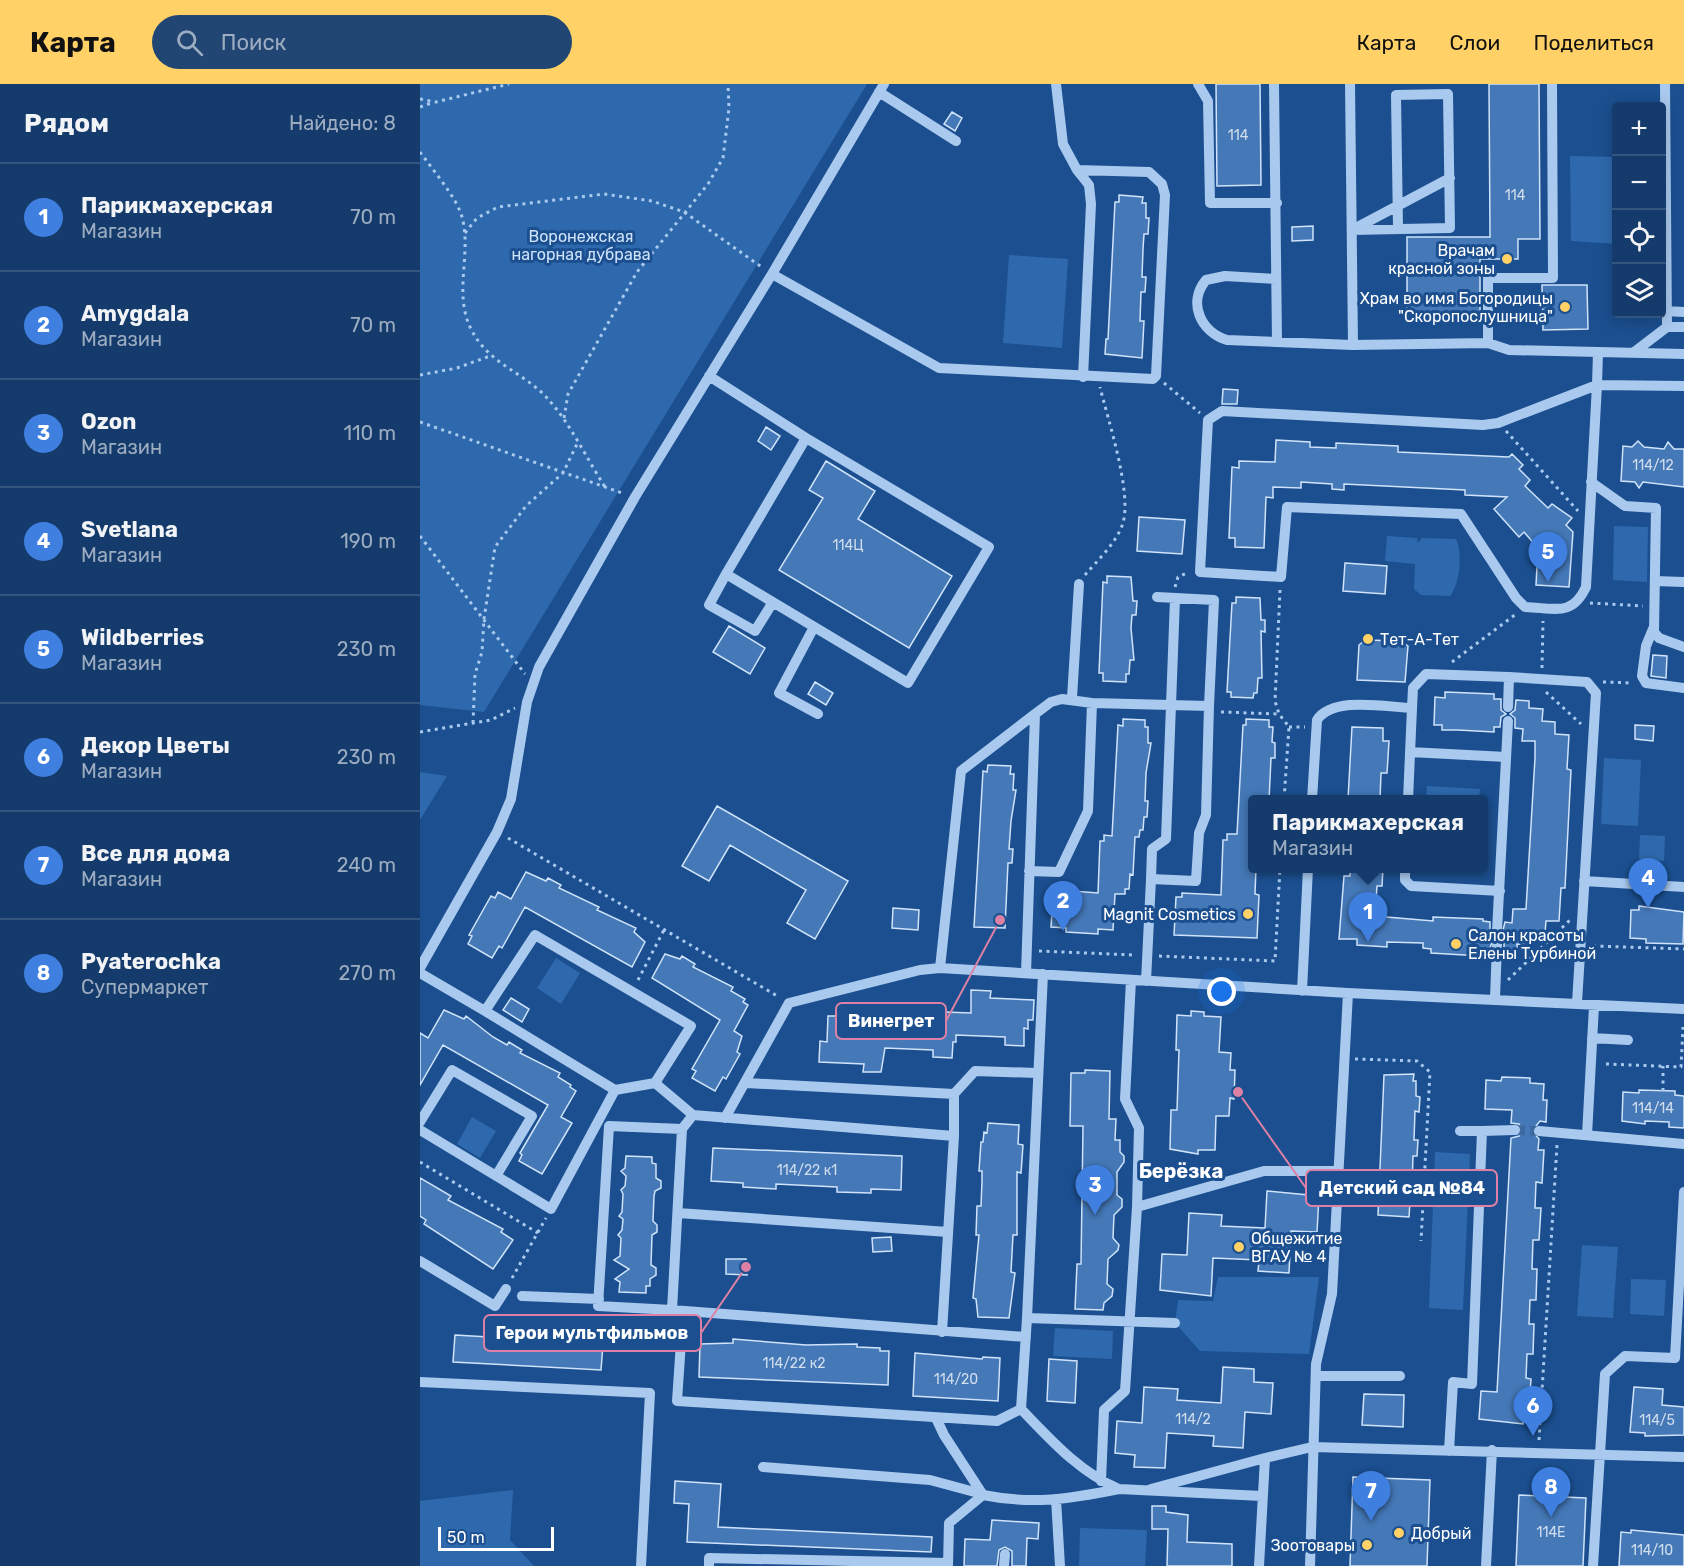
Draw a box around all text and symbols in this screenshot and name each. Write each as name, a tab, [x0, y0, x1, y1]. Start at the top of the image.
search box	[152, 15, 572, 69]
text: Карта	[30, 26, 116, 59]
icon: search	[173, 26, 206, 59]
text: Поиск	[221, 29, 286, 56]
text: Карта	[1356, 30, 1416, 55]
text: Слои	[1449, 30, 1500, 55]
text: Поделиться	[1533, 30, 1654, 55]
map controls	[1612, 102, 1666, 318]
button: +	[1612, 102, 1666, 156]
text: Рядом	[24, 108, 109, 139]
text: Найдено: 8	[289, 111, 396, 135]
house number: 114	[1228, 127, 1249, 144]
button: −	[1612, 156, 1666, 210]
house number: 114	[1505, 187, 1526, 204]
text: Парикмахерская	[81, 192, 273, 219]
text: 1	[39, 205, 48, 229]
text: 70 m	[350, 205, 396, 229]
button: locate	[1612, 210, 1666, 264]
text: Магазин	[81, 219, 162, 243]
park label: Воронежская нагорная дубрава	[511, 227, 651, 264]
place label: Врачам красной зоны	[1388, 241, 1495, 278]
marker: Врачам красной зоны	[1500, 252, 1514, 266]
button: layers	[1612, 264, 1666, 318]
place label: Храм во имя Богородицы "Скоропослушница"	[1360, 289, 1553, 326]
text: Amygdala	[81, 300, 189, 327]
marker: Храм во имя Богородицы "Скоропослушница"	[1558, 300, 1572, 314]
text: 2	[37, 313, 50, 337]
text: 70 m	[350, 313, 396, 337]
text: Магазин	[81, 327, 162, 351]
text: Ozon	[81, 408, 136, 435]
text: 3	[37, 421, 50, 445]
text: 110 m	[344, 421, 396, 445]
text: Магазин	[81, 435, 162, 459]
house number: 114/12	[1632, 457, 1674, 474]
text: Svetlana	[81, 516, 178, 543]
text: 4	[37, 529, 50, 553]
text: 190 m	[340, 529, 396, 553]
pin: 5	[1528, 532, 1568, 582]
house number: 114Ц	[833, 537, 863, 554]
text: Магазин	[81, 543, 162, 567]
text: Wildberries	[81, 624, 204, 651]
place label: Тет-А-Тет	[1380, 630, 1459, 649]
marker: Тет-А-Тет	[1361, 632, 1375, 646]
text: 5	[37, 637, 50, 661]
text: 230 m	[337, 637, 396, 661]
text: Магазин	[81, 651, 162, 675]
text: Декор Цветы	[81, 732, 230, 759]
text: 6	[37, 745, 50, 769]
text: 230 m	[337, 745, 396, 769]
text: Магазин	[81, 759, 162, 783]
popup	[1248, 795, 1488, 873]
text: Парикмахерская	[1272, 809, 1464, 836]
text: Магазин	[1272, 836, 1353, 860]
text: Все для дома	[81, 840, 230, 867]
text: 7	[38, 853, 49, 877]
text: 240 m	[337, 853, 396, 877]
pin: 4	[1628, 858, 1668, 908]
text: Магазин	[81, 867, 162, 891]
pin: 2	[1044, 882, 1082, 931]
pin: 1	[1348, 892, 1388, 942]
place label: Magnit Cosmetics	[1103, 905, 1236, 924]
marker: Magnit Cosmetics	[1241, 907, 1255, 921]
place label: Салон красоты Елены Турбиной	[1468, 926, 1596, 963]
marker: Салон красоты Елены Турбиной	[1449, 937, 1463, 951]
text: Pyaterochka	[81, 948, 221, 975]
text: 8	[37, 961, 50, 985]
text: 270 m	[339, 961, 396, 985]
text: Супермаркет	[81, 975, 209, 999]
your location	[1207, 977, 1236, 1006]
callout: Винегрет	[836, 1003, 946, 1039]
text: Винегрет	[848, 1010, 934, 1032]
house number: 114/14	[1632, 1100, 1674, 1117]
district label: Берёзка	[1139, 1159, 1223, 1183]
house number: 114/22 к1	[777, 1162, 837, 1179]
pin: 3	[1076, 1166, 1114, 1215]
callout: Детский сад №84	[1306, 1170, 1497, 1206]
text: Детский сад №84	[1319, 1177, 1485, 1199]
place label: Общежитие ВГАУ № 4	[1251, 1229, 1343, 1266]
marker: Общежитие ВГАУ № 4	[1232, 1240, 1246, 1254]
callout: Герои мультфильмов	[484, 1315, 701, 1351]
text: Герои мультфильмов	[495, 1322, 689, 1344]
house number: 114/22 к2	[763, 1355, 825, 1372]
house number: 114/20	[934, 1371, 978, 1388]
pin: 6	[1514, 1386, 1552, 1436]
house number: 114/2	[1175, 1411, 1211, 1428]
house number: 114/5	[1639, 1412, 1675, 1429]
pin: 8	[1532, 1468, 1570, 1517]
pin: 7	[1352, 1472, 1390, 1521]
scale bar	[438, 1524, 554, 1552]
place label: Добрый	[1411, 1524, 1471, 1543]
house number: 114Е	[1536, 1524, 1566, 1541]
marker: Добрый	[1392, 1526, 1406, 1540]
text: 50 m	[447, 1528, 485, 1547]
place label: Зоотовары	[1271, 1536, 1355, 1555]
marker: Зоотовары	[1360, 1538, 1374, 1552]
house number: 114/10	[1631, 1542, 1673, 1559]

